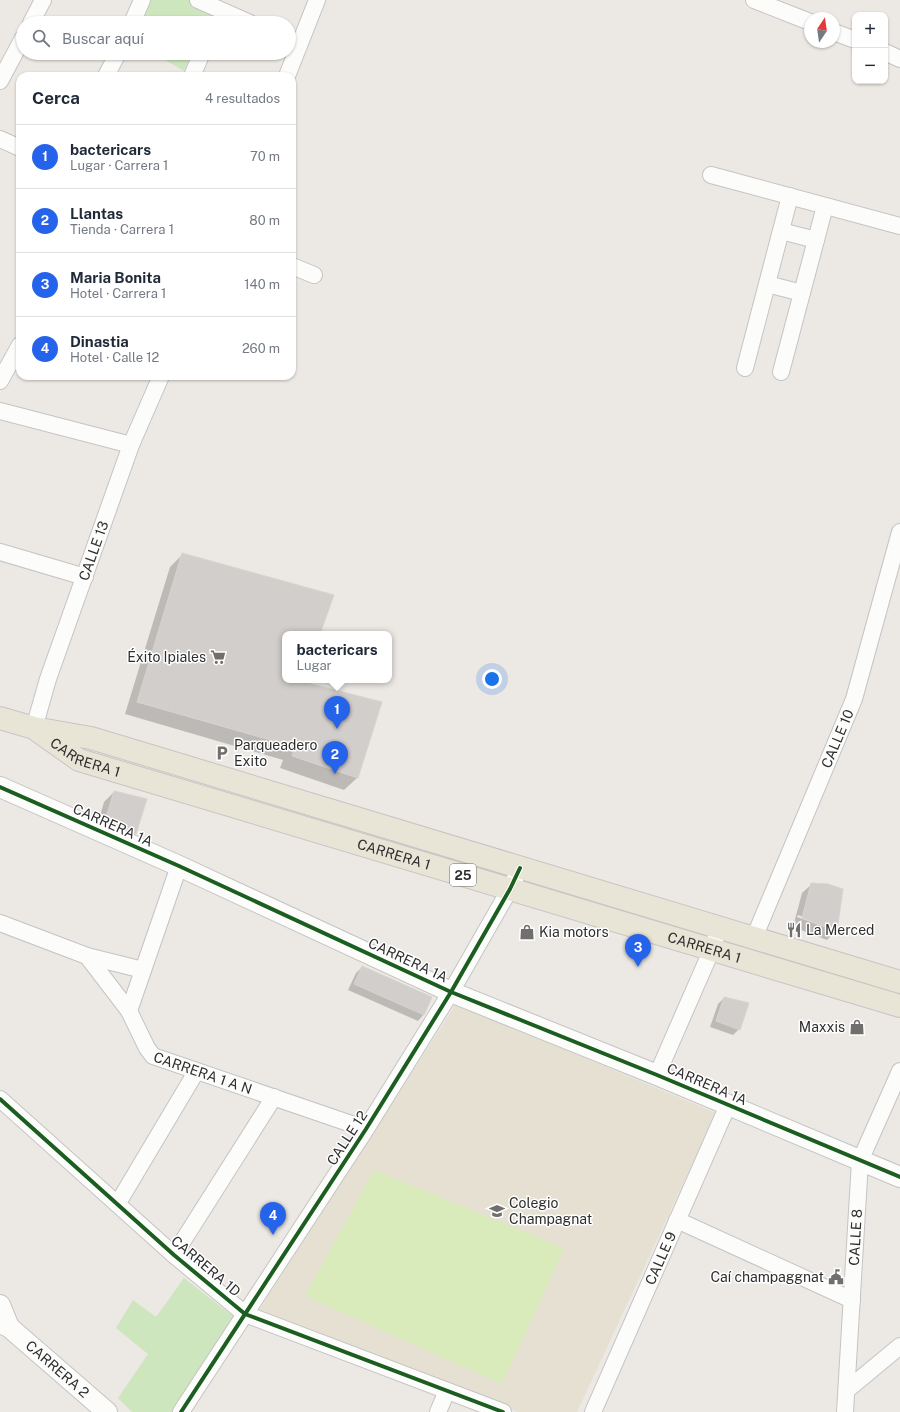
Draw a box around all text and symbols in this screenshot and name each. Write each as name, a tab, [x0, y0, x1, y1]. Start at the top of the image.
north arrow	[804, 12, 840, 48]
map controls	[852, 12, 888, 84]
button: +	[852, 12, 888, 48]
search box	[16, 16, 296, 60]
icon: search	[30, 27, 52, 49]
text: Buscar aquí	[62, 30, 144, 47]
button: −	[852, 48, 888, 84]
text: Cerca	[32, 88, 80, 108]
text: 4 resultados	[205, 91, 280, 106]
text: bactericars	[70, 141, 151, 158]
text: 1	[42, 149, 48, 164]
text: 70 m	[250, 149, 280, 164]
text: Lugar · Carrera 1	[70, 158, 168, 173]
text: Llantas	[70, 205, 123, 222]
text: 2	[41, 213, 49, 228]
text: 80 m	[249, 213, 280, 228]
text: Tienda · Carrera 1	[70, 222, 174, 237]
text: Maria Bonita	[70, 269, 161, 286]
text: 3	[41, 277, 49, 292]
text: 140 m	[244, 277, 280, 292]
text: Hotel · Carrera 1	[70, 286, 166, 301]
text: Dinastia	[70, 333, 129, 350]
text: 4	[41, 341, 49, 356]
text: 260 m	[242, 341, 280, 356]
text: Hotel · Calle 12	[70, 350, 159, 365]
street label: CALLE 13	[76, 519, 111, 583]
popup	[282, 631, 392, 683]
text: bactericars	[296, 641, 378, 658]
place label: Éxito Ipiales	[127, 648, 206, 665]
supermarket icon: Éxito Ipiales	[209, 648, 227, 666]
text: Lugar	[296, 658, 332, 673]
your location	[482, 669, 502, 689]
pin: 1	[324, 696, 350, 729]
street label: CALLE 10	[818, 707, 857, 770]
street label: CARRERA 1	[47, 734, 122, 780]
place label: Parqueadero Exito	[234, 737, 318, 769]
pin: 2	[322, 741, 348, 774]
parking icon: Parqueadero Exito	[213, 744, 231, 762]
street label: CARRERA 1A	[71, 800, 155, 850]
street label: CARRERA 1	[355, 836, 433, 873]
road number: 25	[450, 864, 476, 886]
restaurant icon: La Merced	[785, 921, 803, 939]
place label: La Merced	[806, 922, 874, 938]
shop icon: Kia motors	[518, 923, 536, 941]
place label: Kia motors	[539, 924, 609, 940]
street label: CARRERA 1	[666, 929, 743, 966]
pin: 3	[625, 934, 651, 967]
street label: CARRERA 1A	[366, 935, 450, 985]
shop icon: Maxxis	[848, 1018, 866, 1036]
place label: Maxxis	[799, 1019, 845, 1035]
street label: CARRERA 1 A N	[151, 1049, 254, 1097]
street label: CARRERA 1A	[664, 1060, 750, 1108]
street label: CALLE 12	[323, 1108, 371, 1168]
place label: Colegio Champagnat	[509, 1195, 592, 1227]
pin: 4	[260, 1202, 286, 1235]
school or university icon: Colegio Champagnat	[488, 1202, 506, 1220]
street label: CALLE 8	[846, 1209, 865, 1266]
street label: CALLE 9	[642, 1229, 679, 1287]
street label: CARRERA 1D	[168, 1232, 244, 1300]
public building icon: Caí champaggnat	[827, 1268, 845, 1286]
place label: Caí champaggnat	[711, 1269, 824, 1285]
street label: CARRERA 2	[23, 1337, 92, 1401]

